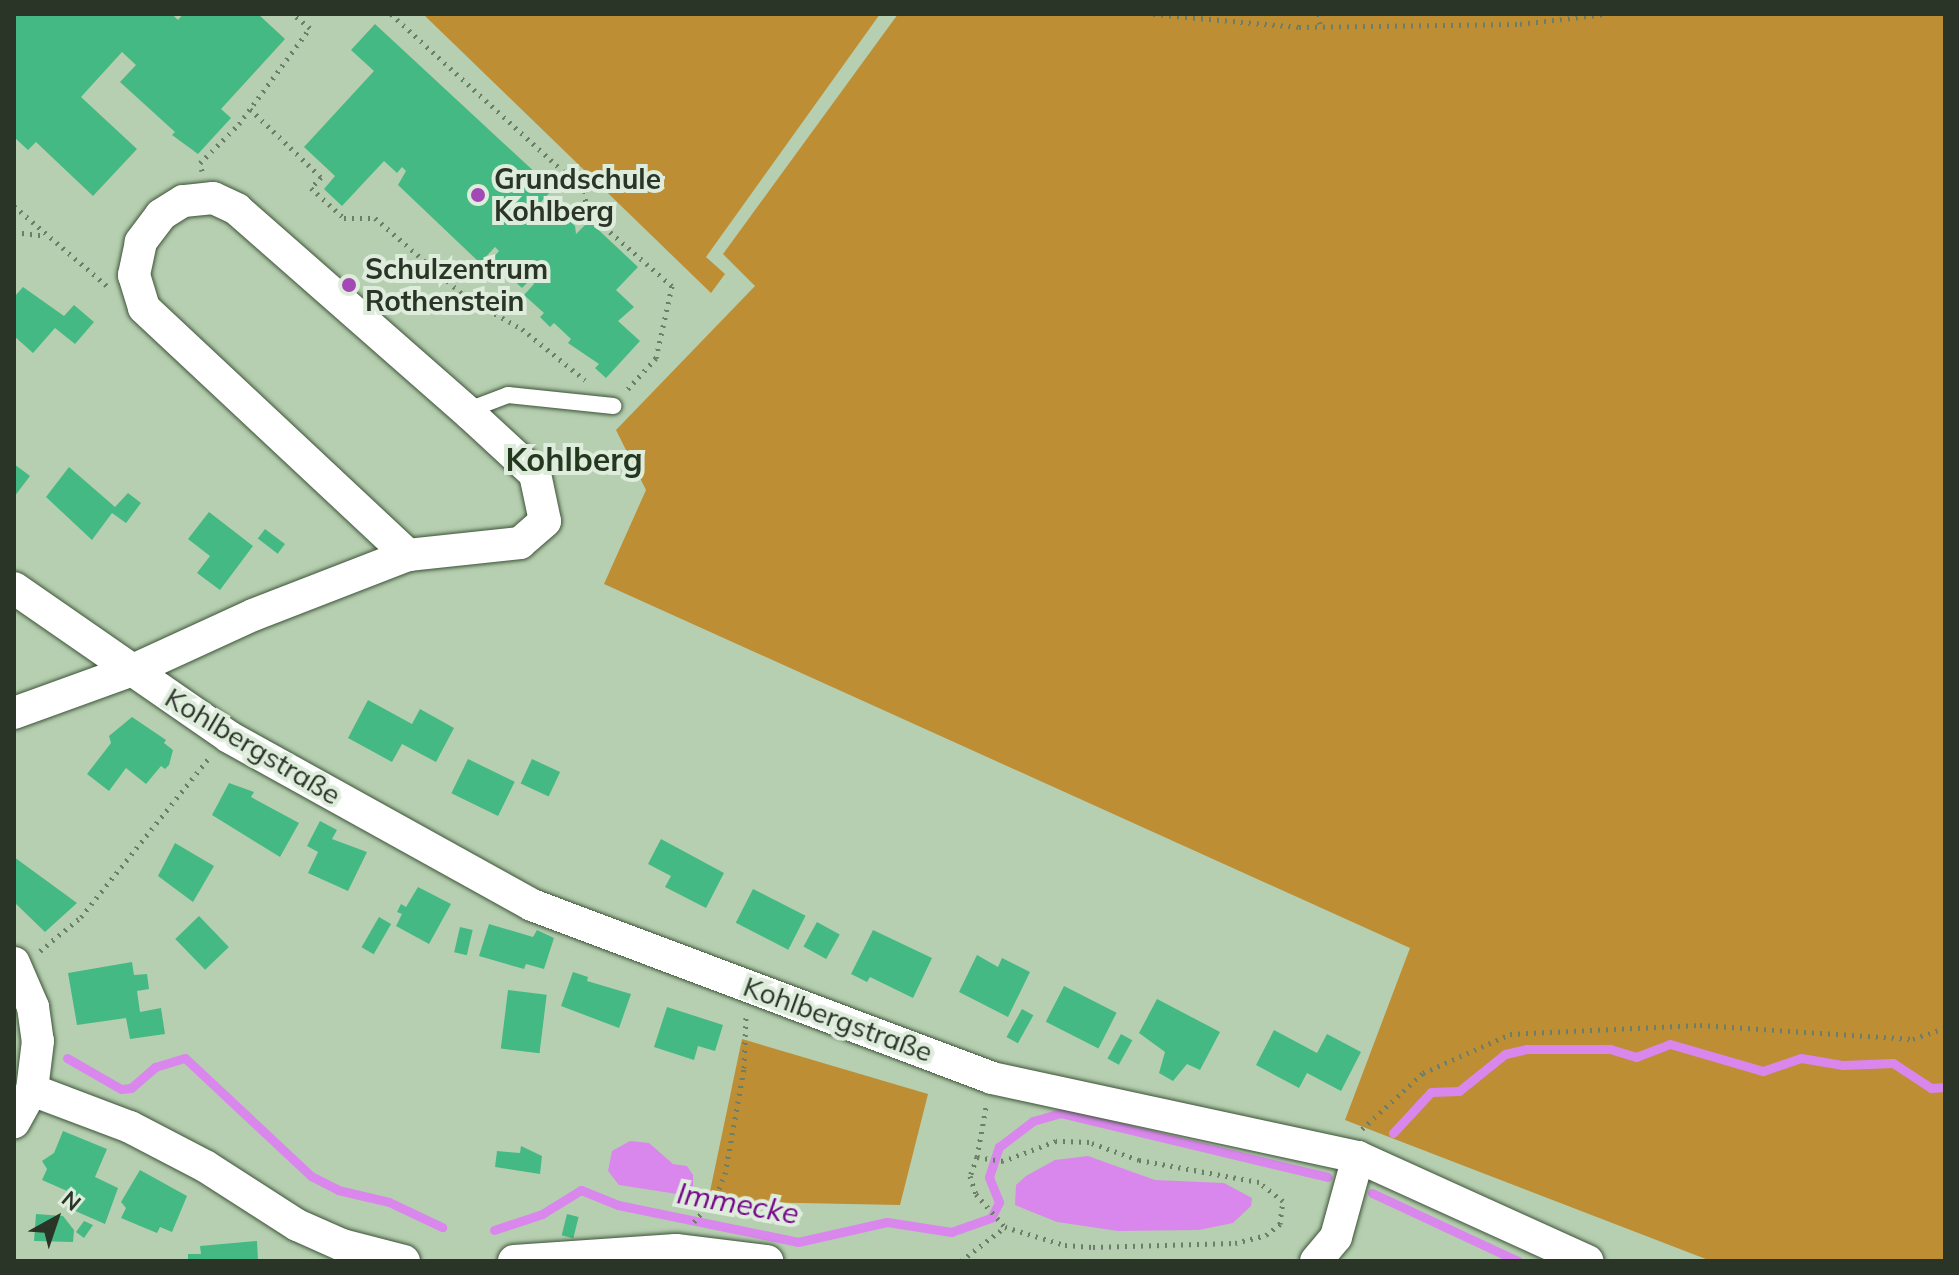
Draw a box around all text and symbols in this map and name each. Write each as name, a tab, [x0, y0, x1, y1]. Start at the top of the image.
place label: Grundschule Kohlberg	[494, 162, 661, 228]
marker: Grundschule Kohlberg	[469, 186, 487, 204]
place label: Schulzentrum Rothenstein	[365, 252, 548, 318]
marker: Schulzentrum Rothenstein	[340, 276, 358, 294]
district label: Kohlberg	[505, 440, 643, 478]
street label: Kohlbergstraße	[159, 680, 347, 812]
street label: Kohlbergstraße	[739, 969, 937, 1069]
water label: Immecke	[674, 1175, 802, 1231]
north arrow	[16, 1179, 96, 1259]
text: N	[56, 1185, 87, 1217]

